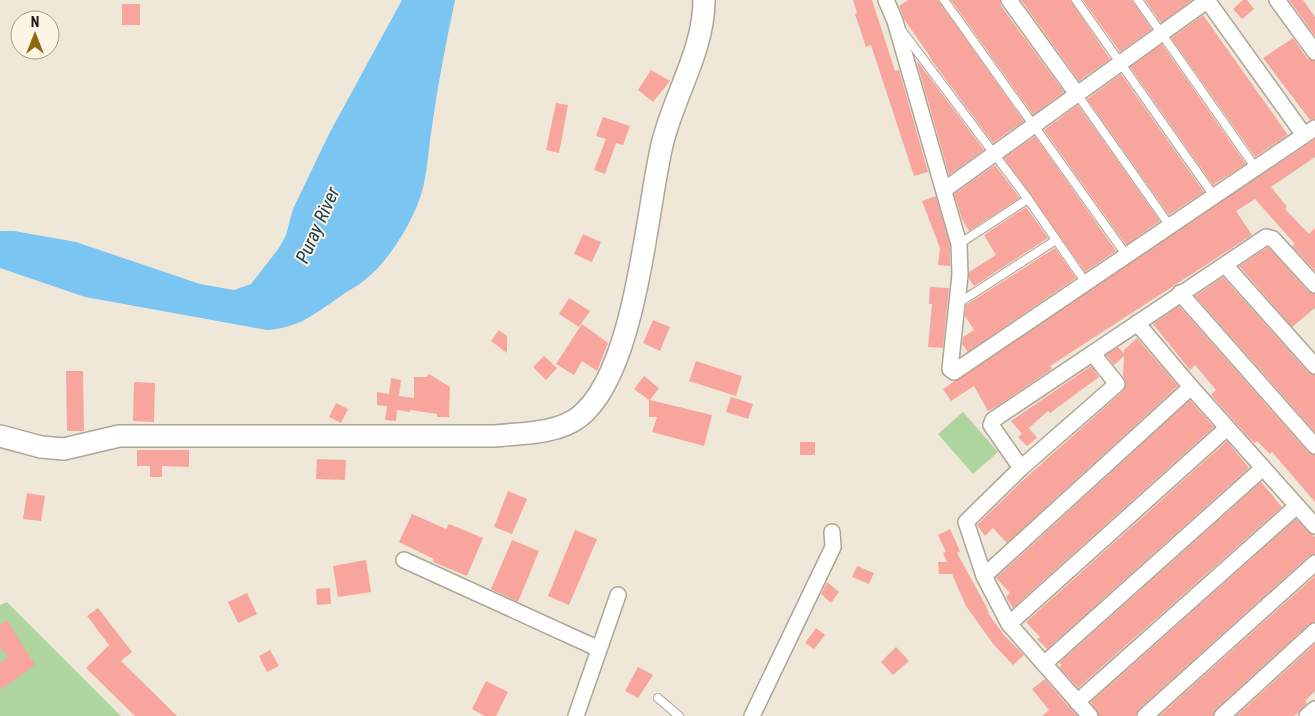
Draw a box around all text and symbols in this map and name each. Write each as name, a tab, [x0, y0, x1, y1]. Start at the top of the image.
north arrow	[10, 10, 60, 60]
text: N	[31, 14, 39, 30]
water label: Puray River	[290, 183, 345, 267]

